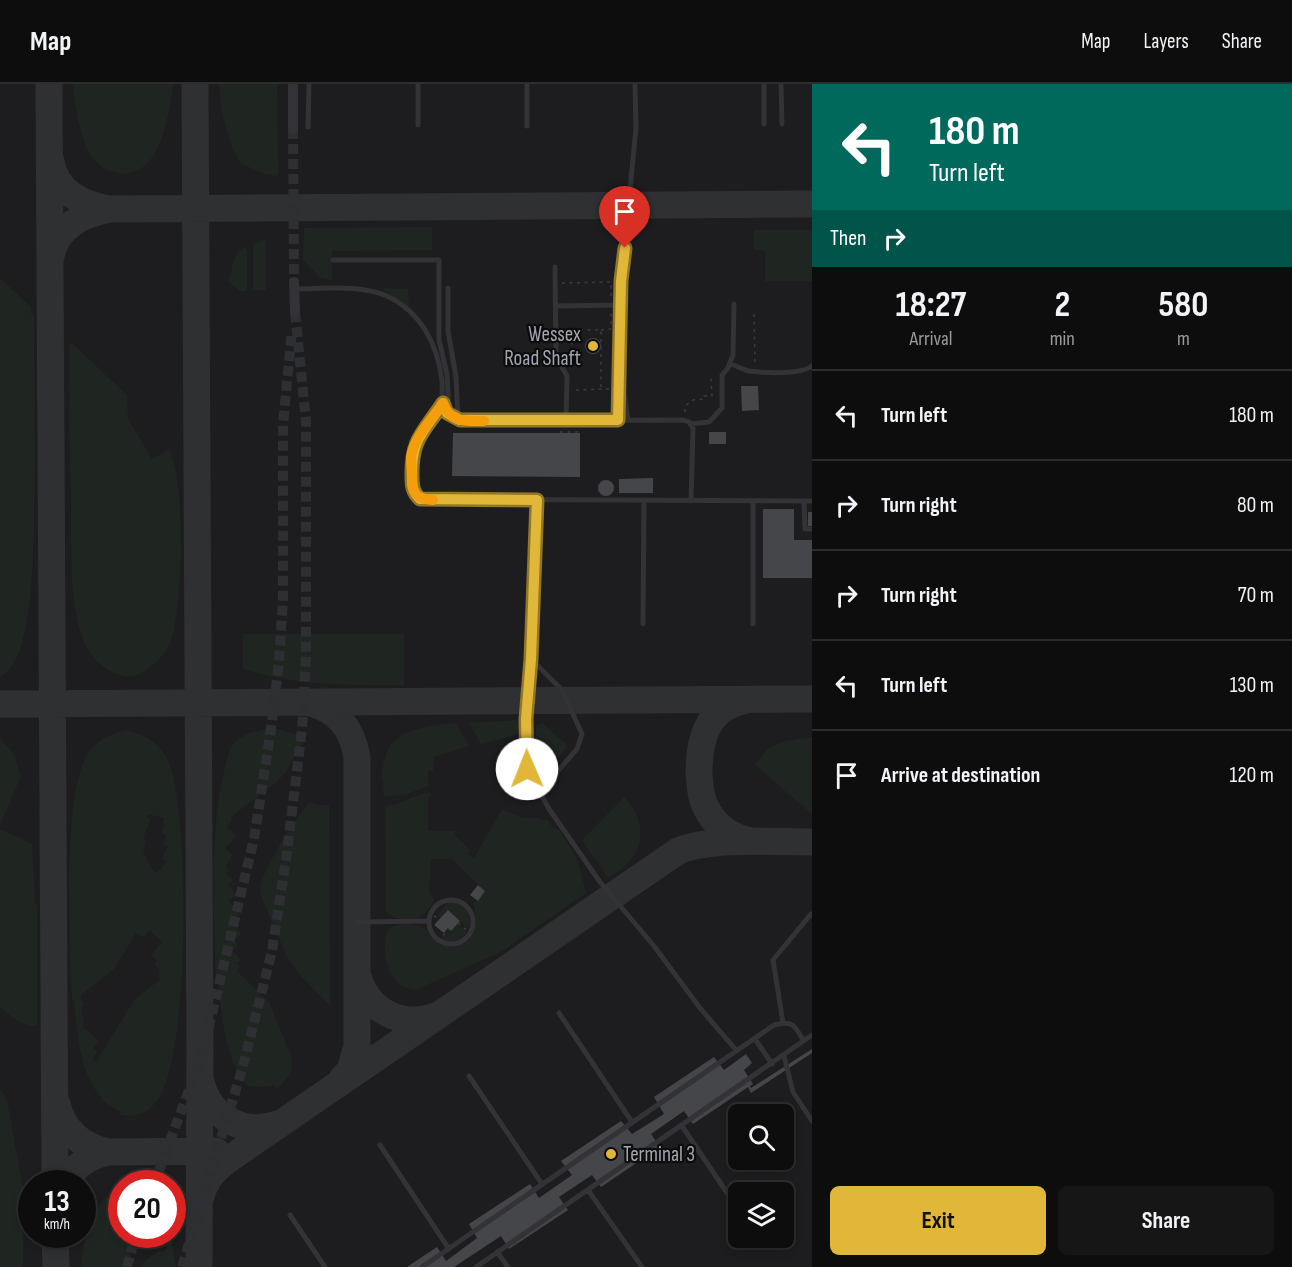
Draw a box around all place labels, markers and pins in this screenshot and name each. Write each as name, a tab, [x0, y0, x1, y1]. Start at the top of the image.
pin	[599, 186, 650, 248]
place label: Wessex Road Shaft	[504, 322, 581, 371]
marker: Wessex Road Shaft	[586, 339, 600, 353]
place label: Terminal 3	[623, 1142, 695, 1167]
marker: Terminal 3	[604, 1147, 618, 1161]

